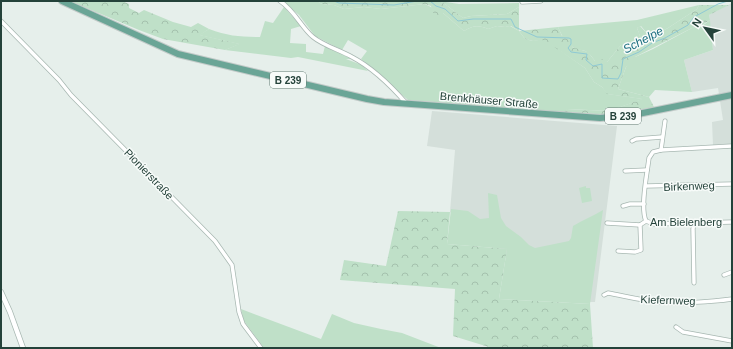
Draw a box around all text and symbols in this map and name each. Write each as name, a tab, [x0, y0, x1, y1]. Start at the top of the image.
north arrow	[685, 8, 725, 48]
text: N	[689, 16, 704, 29]
water label: Schelpe	[621, 23, 666, 56]
road number: B 239	[270, 72, 306, 88]
street label: Brenkhäuser Straße	[439, 90, 539, 110]
road number: B 239	[605, 108, 641, 124]
street label: Pionierstraße	[122, 146, 176, 202]
street label: Birkenweg	[663, 179, 715, 193]
street label: Am Bielenberg	[650, 216, 722, 228]
street label: Kiefernweg	[640, 293, 696, 307]

